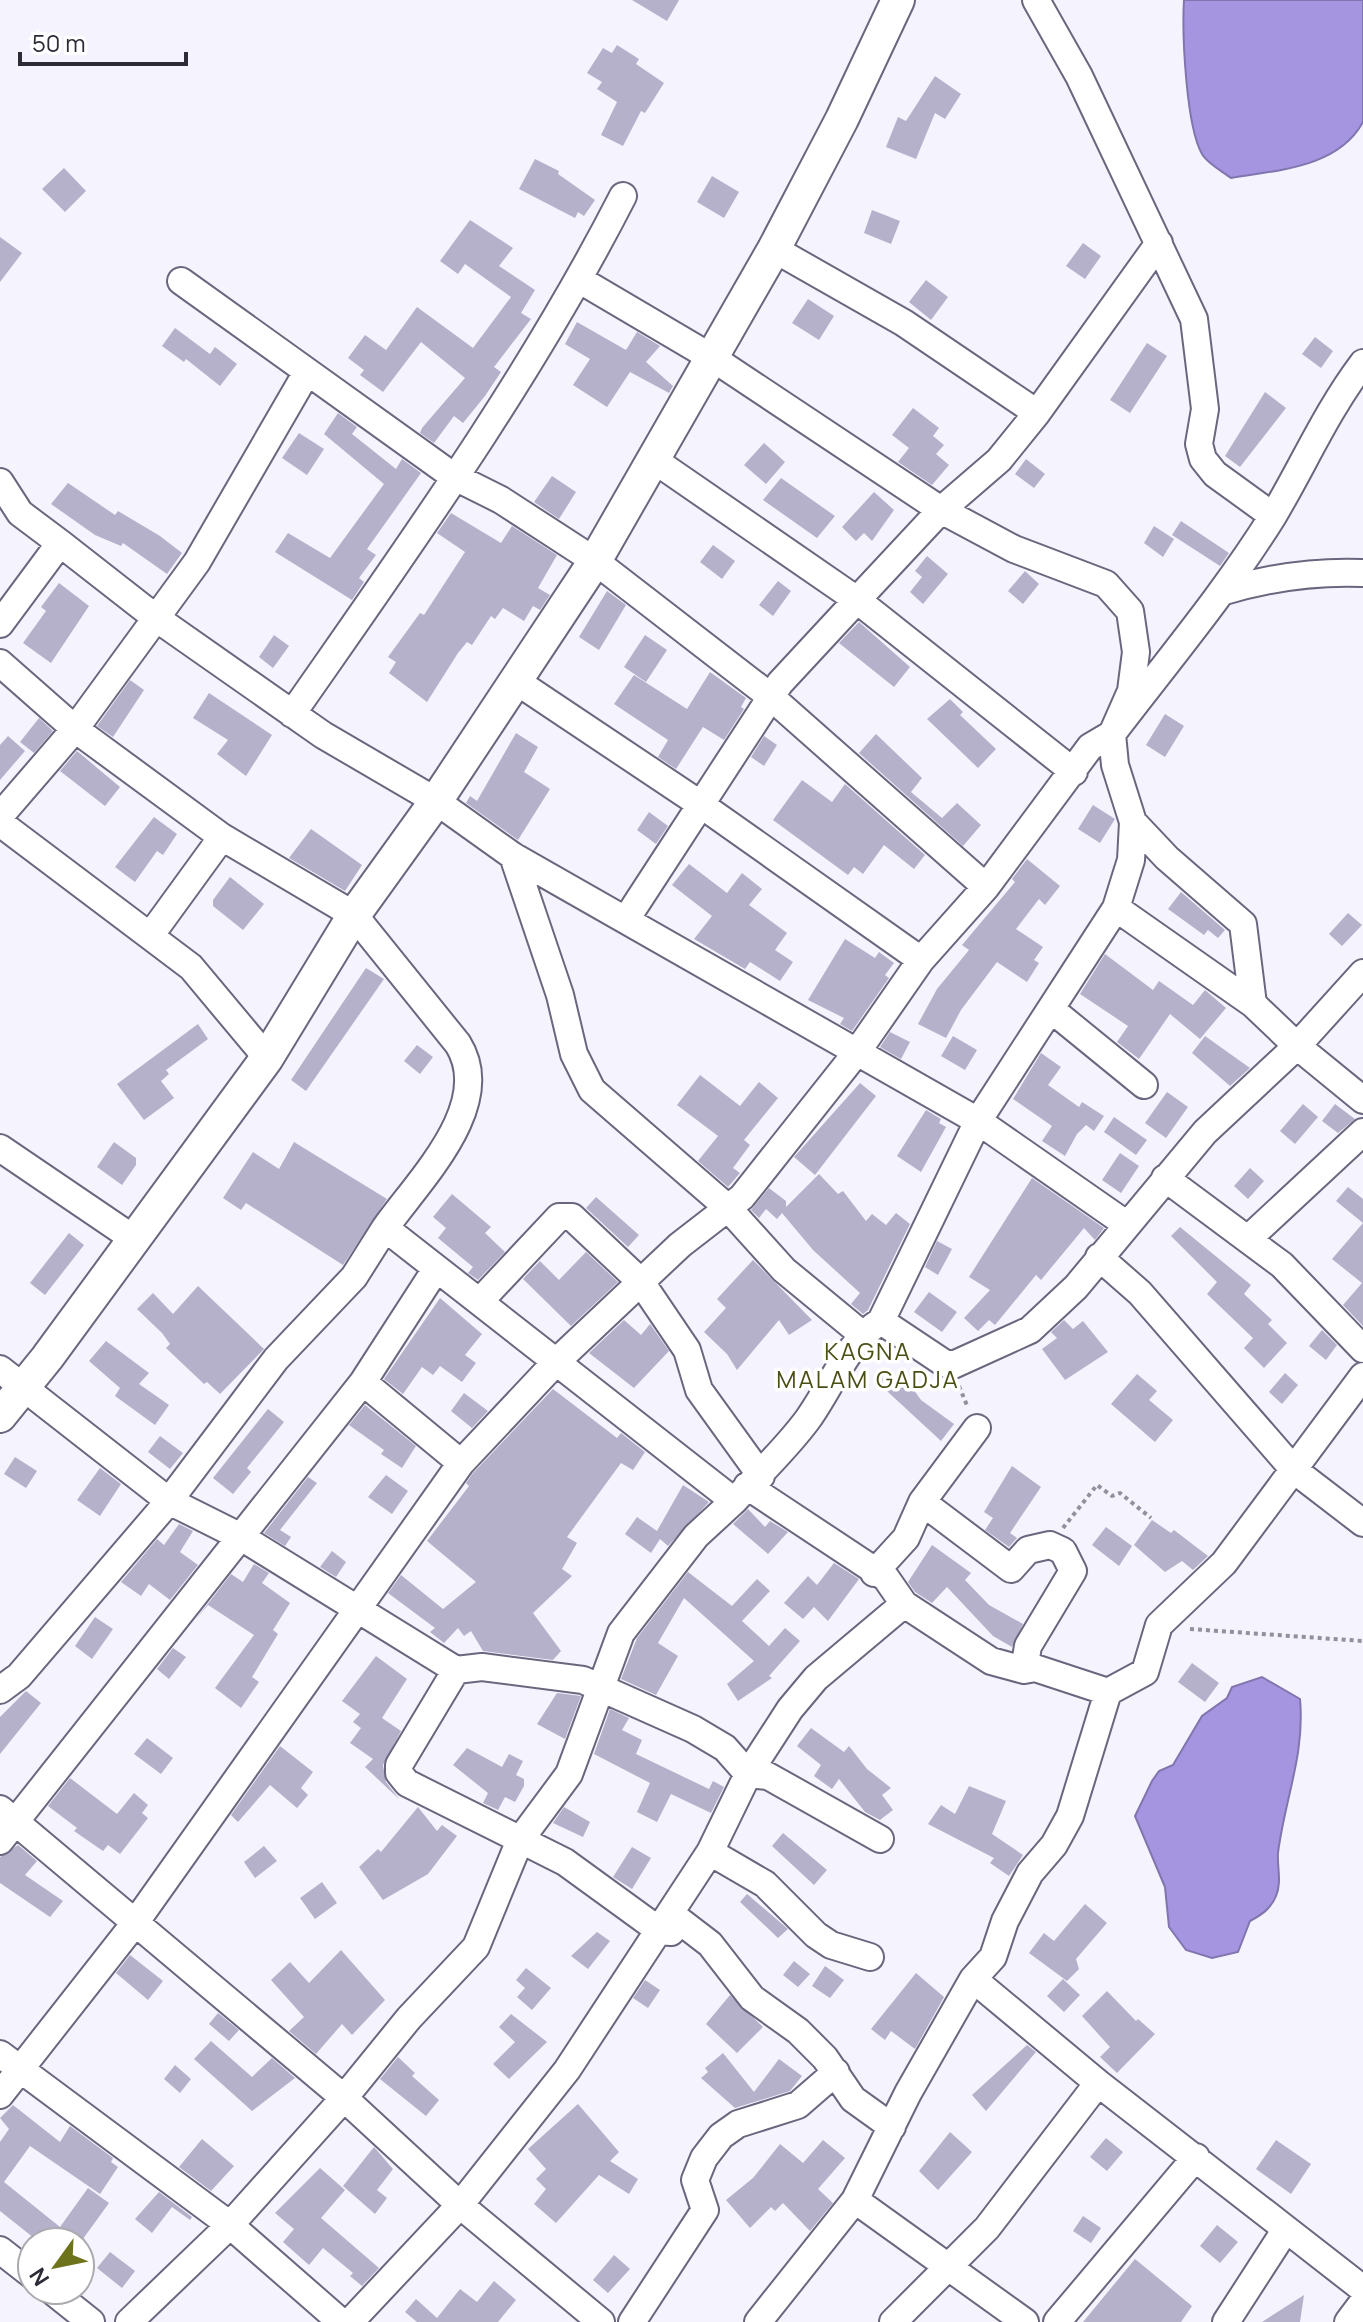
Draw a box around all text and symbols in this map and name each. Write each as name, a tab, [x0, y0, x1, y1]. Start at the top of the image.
scale bar	[20, 16, 186, 66]
text: 50 m	[32, 26, 86, 59]
district label: KAGNA MALAM GADJA	[776, 1334, 960, 1395]
north arrow	[16, 2226, 96, 2306]
text: N	[22, 2262, 56, 2292]

